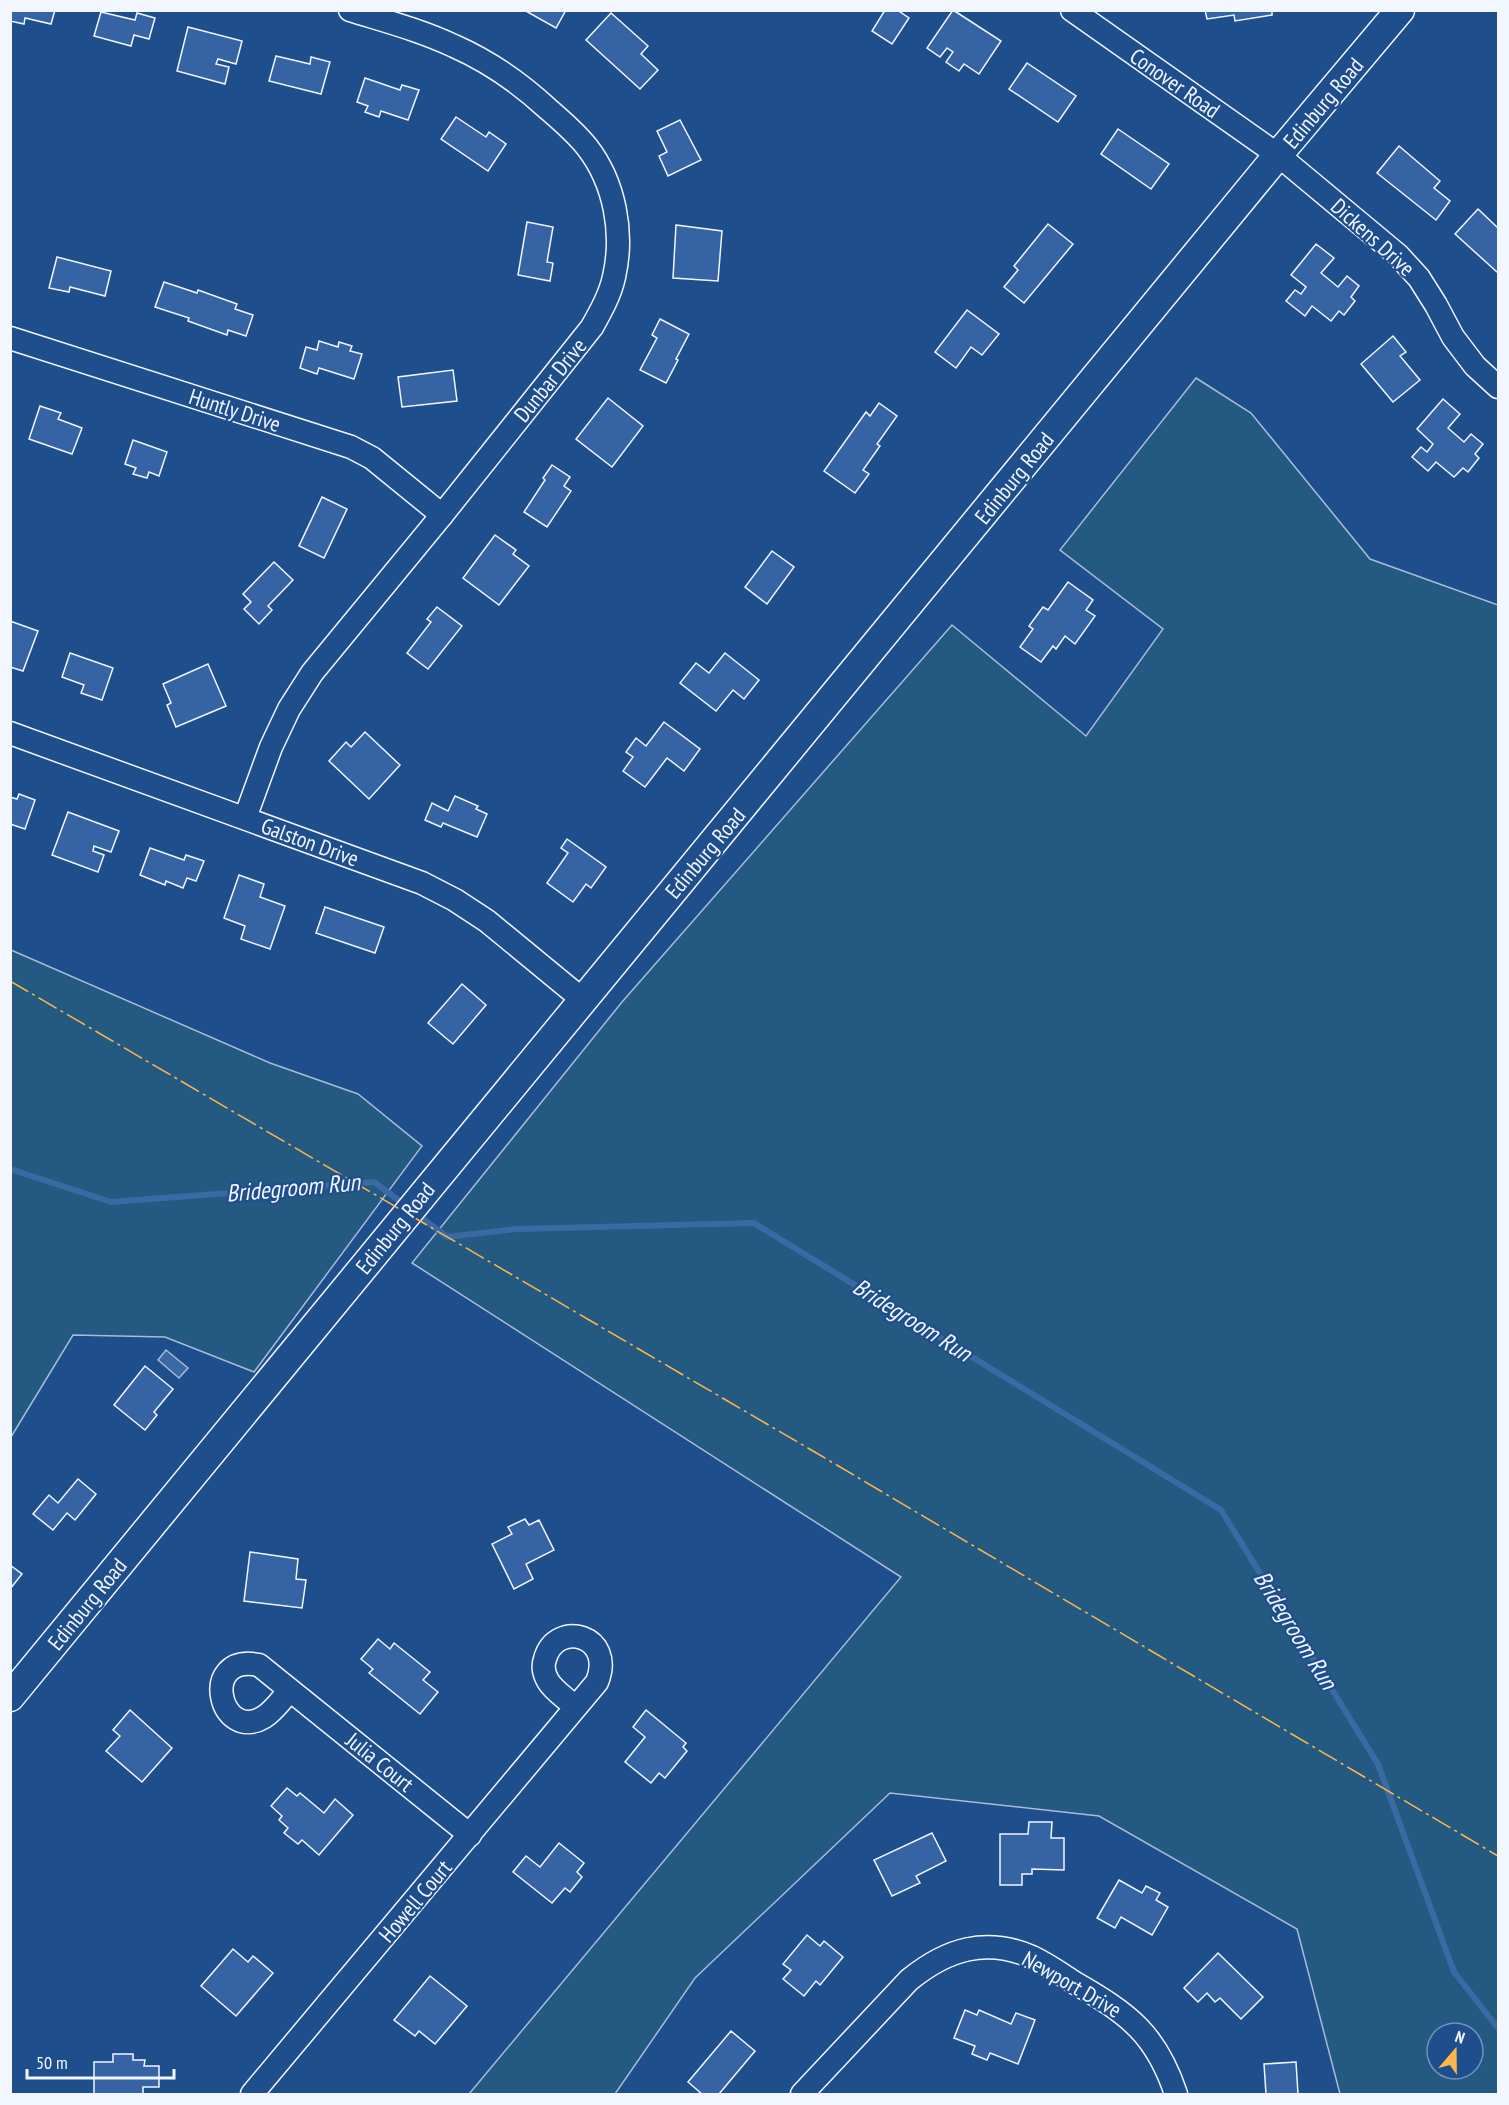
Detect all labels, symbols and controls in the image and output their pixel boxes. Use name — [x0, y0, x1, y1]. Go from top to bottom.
street label: Conover Road — [1124, 42, 1226, 124]
street label: Edinburg Road — [1277, 52, 1369, 154]
street label: Dickens Drive — [1325, 192, 1421, 282]
street label: Dunbar Drive — [508, 332, 592, 428]
street label: Huntly Drive — [186, 382, 284, 438]
street label: Edinburg Road — [968, 426, 1060, 530]
street label: Edinburg Road — [659, 802, 751, 904]
street label: Galston Drive — [257, 811, 363, 873]
water label: Bridegroom Run — [225, 1166, 363, 1209]
street label: Edinburg Road — [349, 1176, 441, 1280]
water label: Bridegroom Run — [847, 1271, 979, 1369]
street label: Edinburg Road — [41, 1552, 133, 1656]
water label: Bridegroom Run — [1247, 1565, 1345, 1696]
street label: Julia Court — [340, 1726, 420, 1798]
street label: Howell Court — [372, 1854, 458, 1948]
street label: Newport Drive — [1017, 1944, 1127, 2024]
north arrow — [1425, 2021, 1485, 2081]
text: N — [1453, 2026, 1468, 2048]
scale bar — [27, 2042, 174, 2080]
text: 50 m — [36, 2051, 68, 2074]

